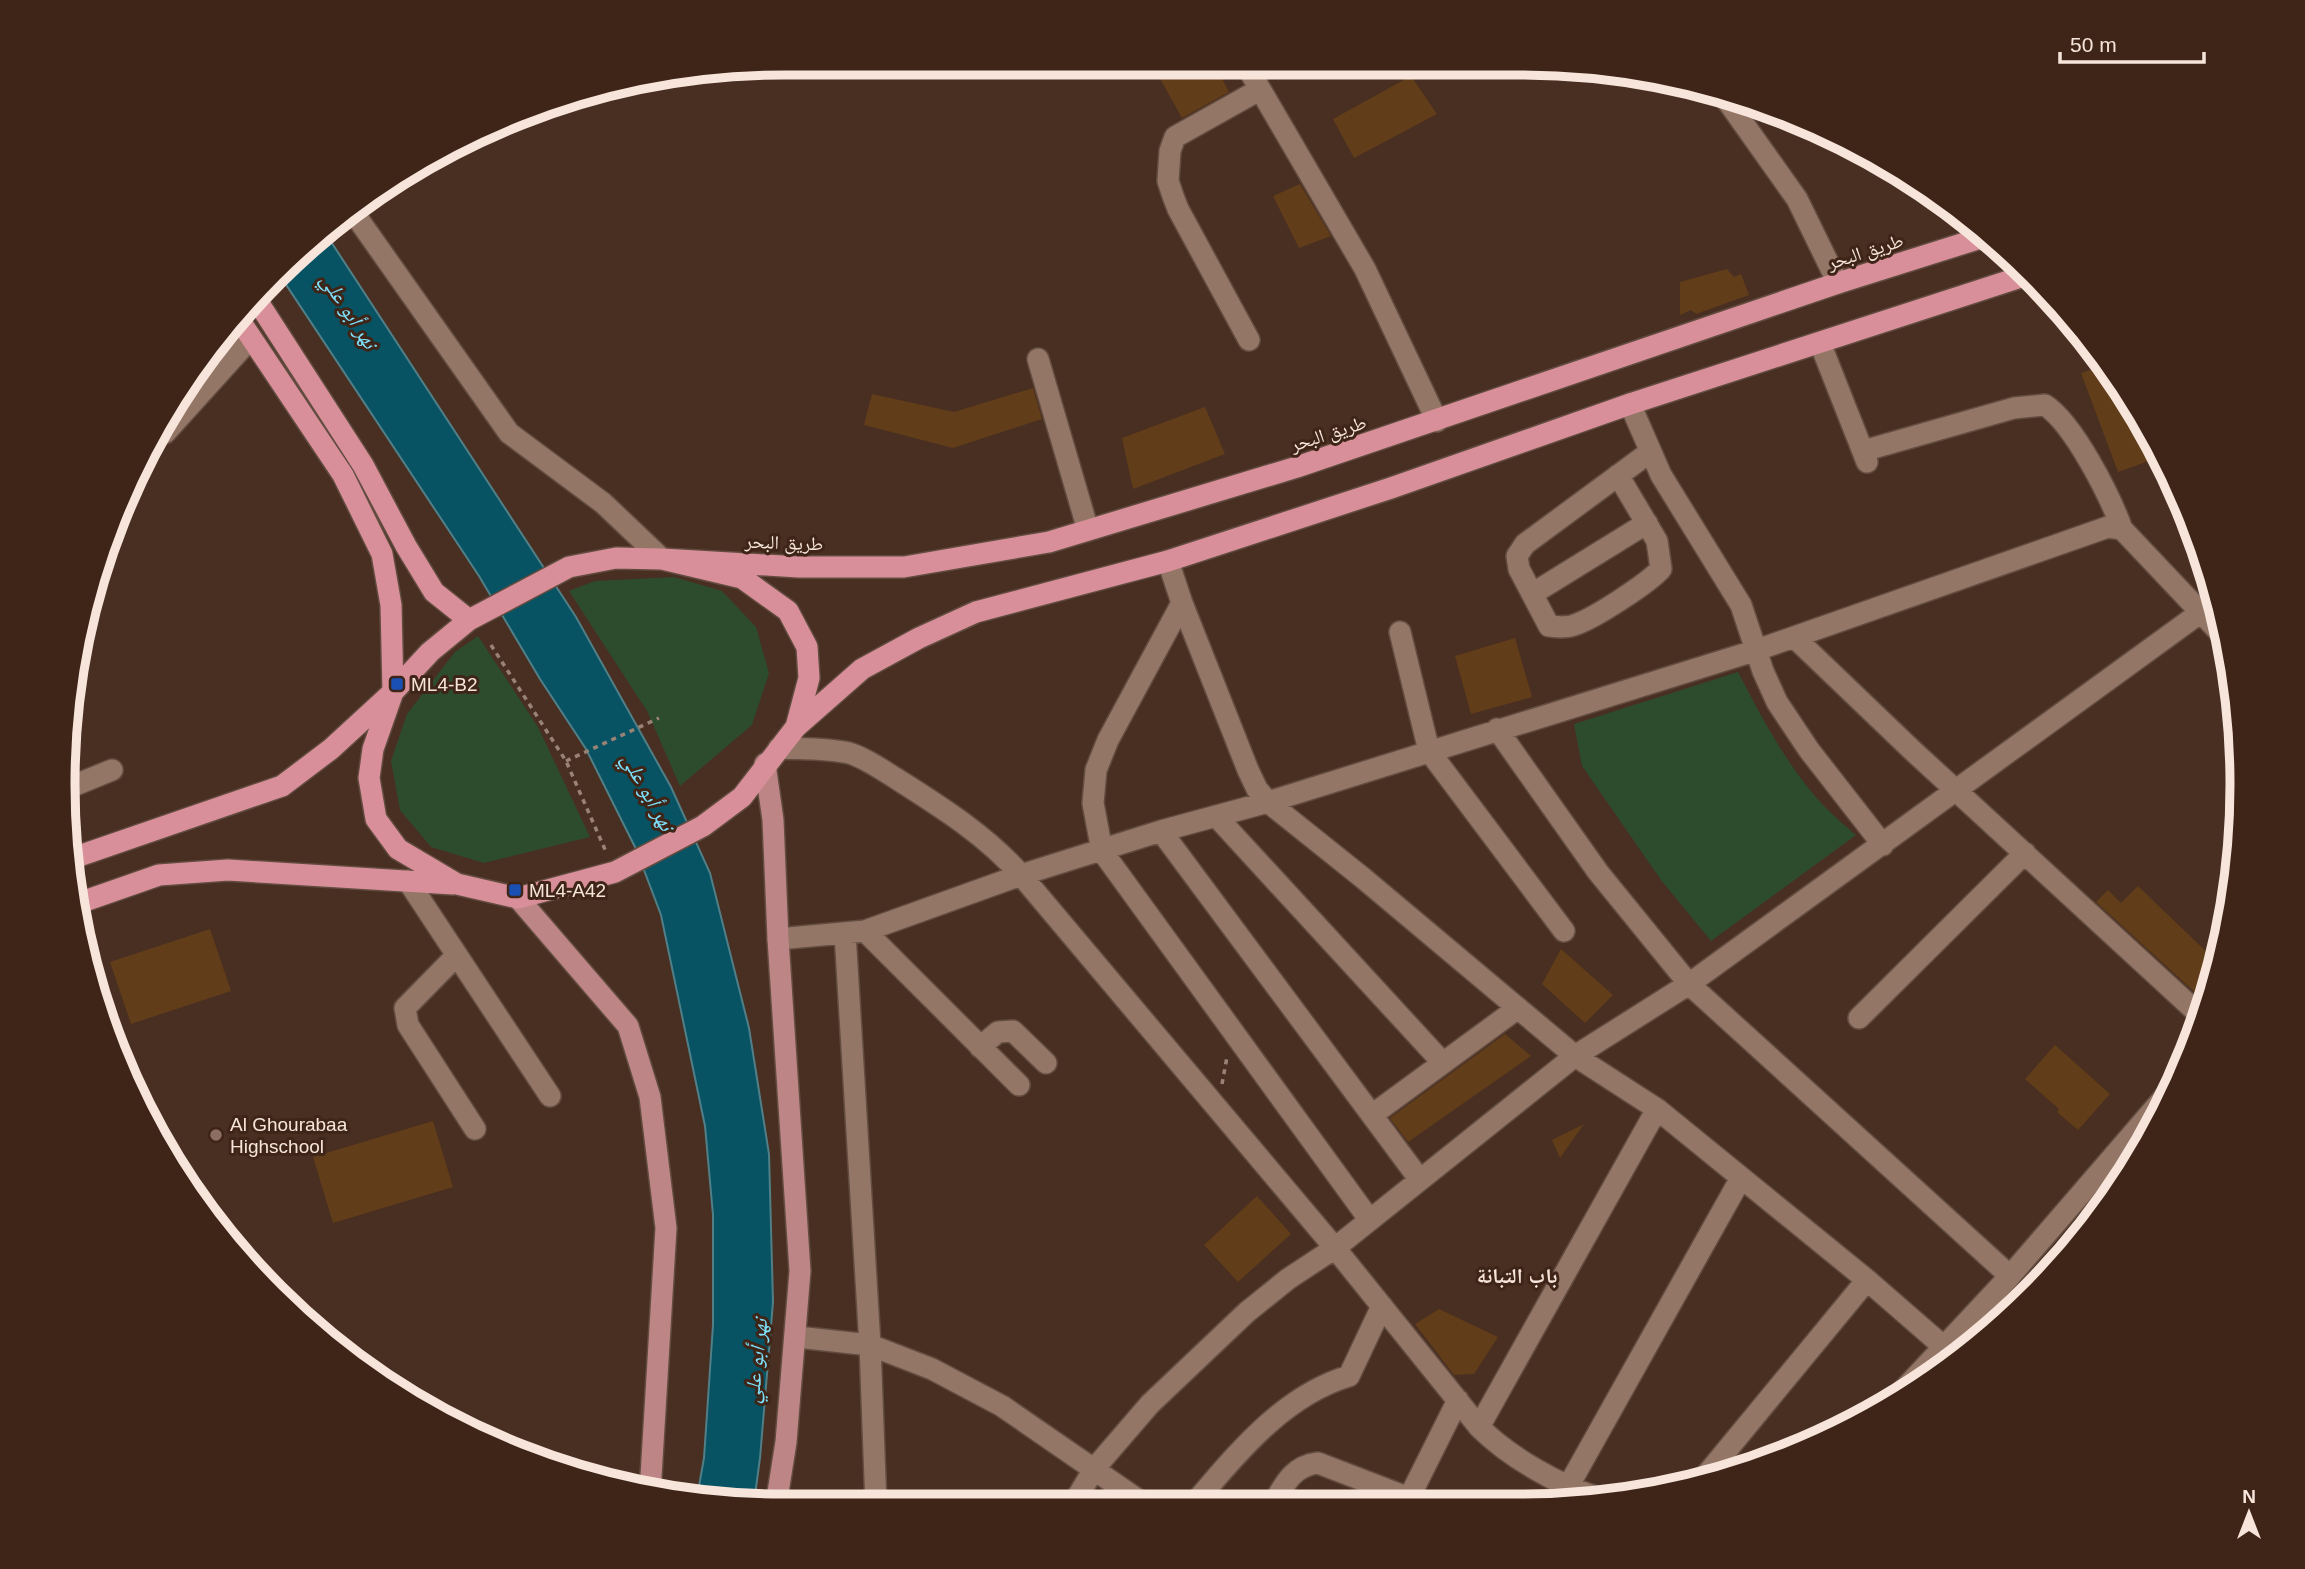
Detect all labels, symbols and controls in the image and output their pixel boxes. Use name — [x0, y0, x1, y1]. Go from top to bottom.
scale bar — [2060, 21, 2204, 65]
text: 50 m — [2070, 33, 2117, 56]
street label: طريق البحر — [1824, 229, 1906, 275]
water label: نهر أبو علي — [312, 269, 385, 358]
street label: طريق البحر — [1287, 411, 1369, 457]
street label: طريق البحر — [743, 531, 824, 555]
place label: ML4-B2 — [411, 674, 478, 695]
marker: ML4-B2 — [389, 676, 405, 692]
water label: نهر أبو علي — [613, 749, 681, 840]
place label: ML4-A42 — [529, 880, 606, 901]
marker: ML4-A42 — [507, 882, 523, 898]
place label: Al Ghourabaa Highschool — [230, 1114, 348, 1157]
marker: Al Ghourabaa Highschool — [208, 1127, 224, 1143]
district label: باب التبانة — [1477, 1264, 1557, 1288]
water label: نهر أبو علي — [739, 1314, 777, 1405]
north arrow — [2214, 1478, 2284, 1548]
text: N — [2242, 1486, 2256, 1507]

